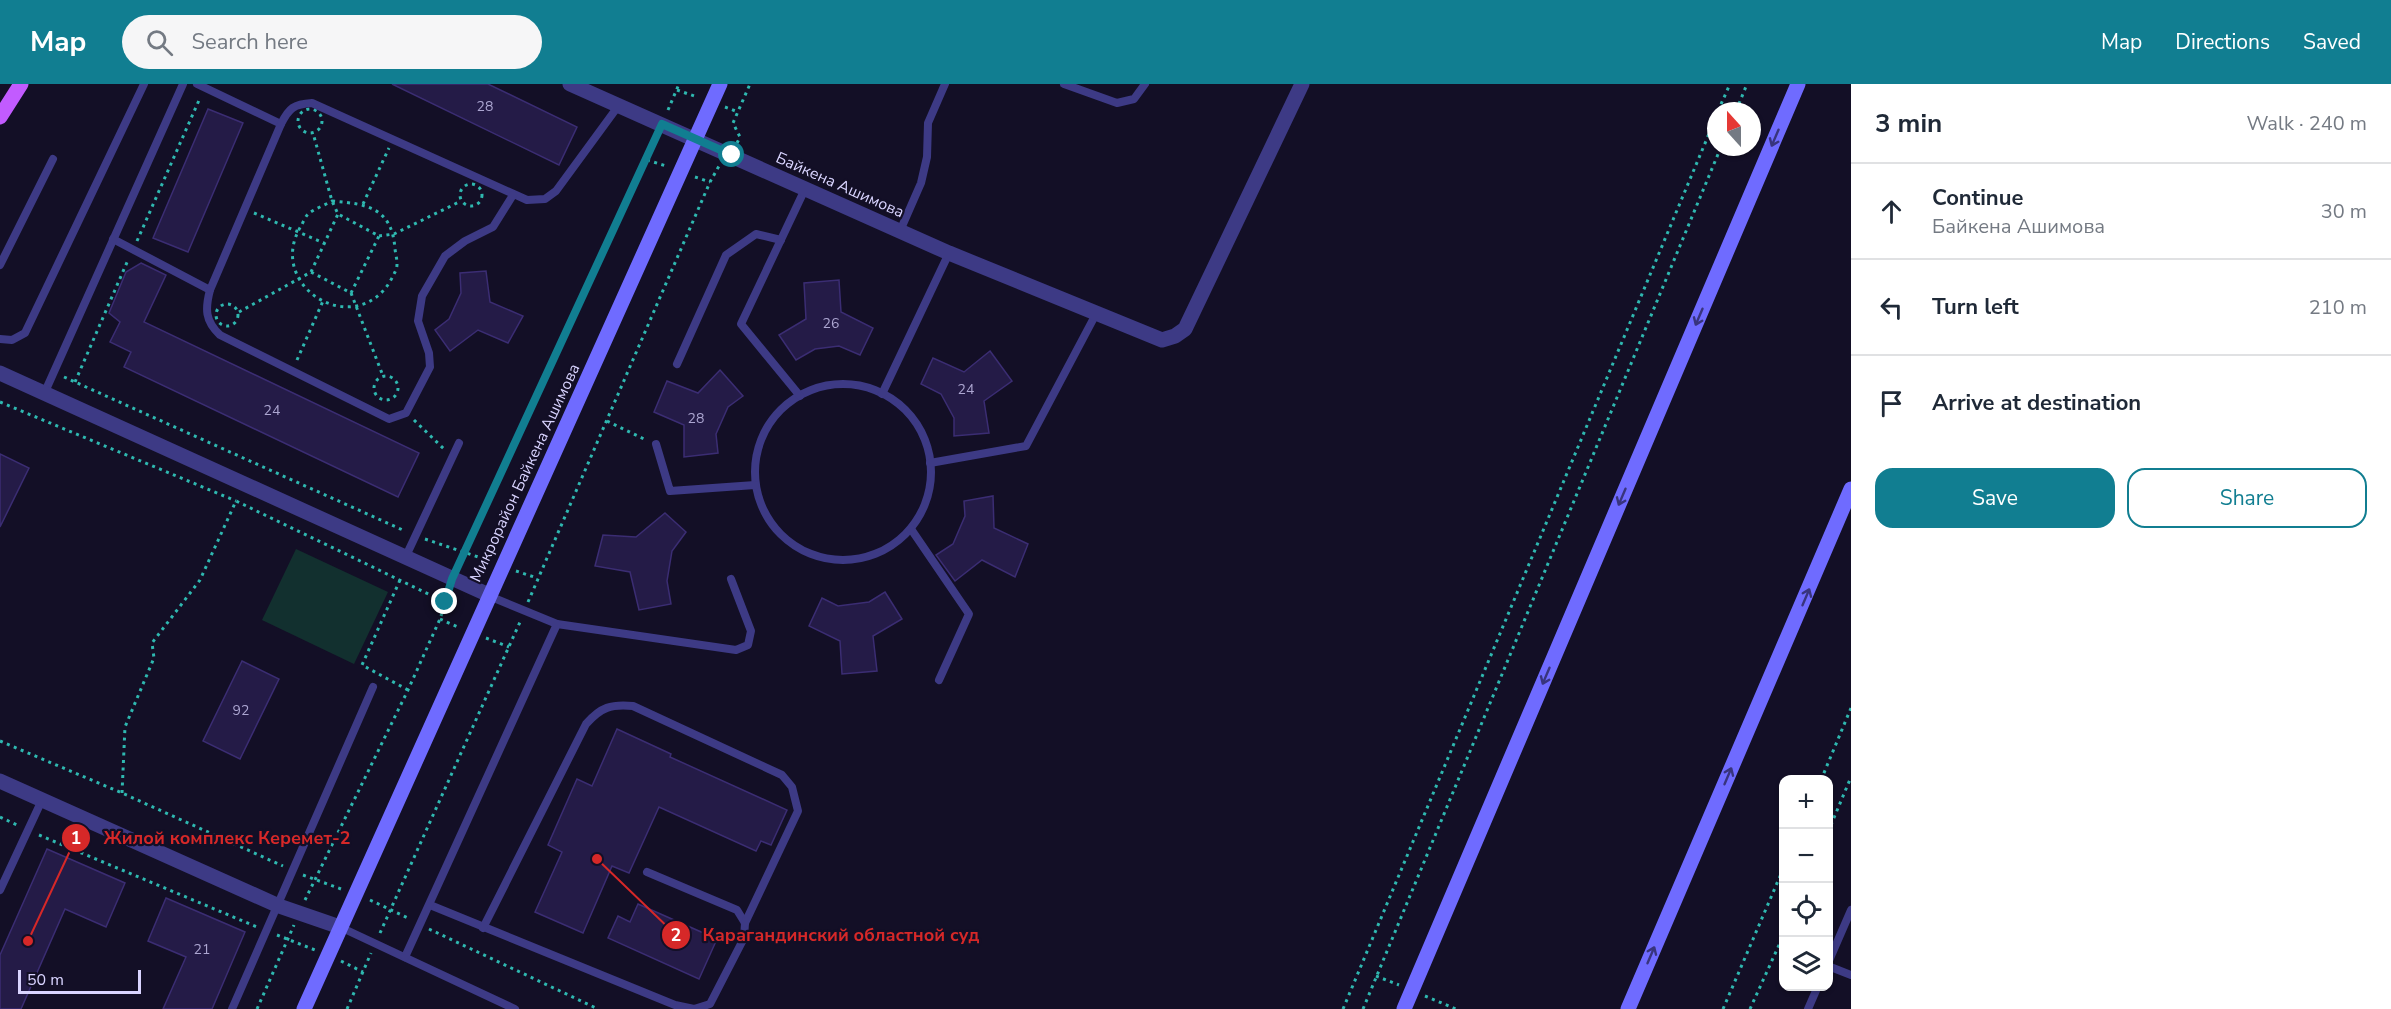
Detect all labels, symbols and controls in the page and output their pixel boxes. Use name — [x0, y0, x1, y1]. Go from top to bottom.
search box — [122, 15, 542, 69]
text: Map — [30, 23, 86, 61]
icon: search — [143, 26, 176, 59]
text: Search here — [191, 27, 308, 57]
text: Map — [2101, 28, 2142, 56]
text: Directions — [2175, 28, 2270, 56]
text: Saved — [2303, 28, 2361, 56]
house number: 28 — [477, 97, 493, 116]
north arrow — [1707, 102, 1761, 156]
text: 3 min — [1875, 106, 1942, 141]
text: Walk · 240 m — [2247, 110, 2367, 137]
one-way arrow — [1769, 128, 1780, 146]
route start — [718, 141, 744, 167]
street label: Байкена Ашимова — [772, 147, 908, 223]
text: Continue — [1932, 183, 2023, 213]
icon: ahead — [1875, 195, 1908, 228]
text: 30 m — [2321, 198, 2367, 225]
text: Байкена Ашимова — [1932, 213, 2105, 240]
icon: left — [1875, 291, 1908, 324]
text: Turn left — [1932, 292, 2019, 322]
text: 210 m — [2309, 294, 2367, 321]
one-way arrow — [1693, 307, 1704, 326]
house number: 26 — [823, 314, 839, 333]
street label: Микрорайон Байкена Ашимова — [465, 360, 585, 586]
house number: 24 — [958, 380, 974, 399]
icon: arrive — [1875, 387, 1908, 420]
text: Arrive at destination — [1932, 388, 2141, 418]
house number: 24 — [264, 401, 280, 420]
house number: 28 — [688, 409, 704, 428]
button: Save — [1875, 468, 2115, 528]
button: Share — [2127, 468, 2367, 528]
one-way arrow — [1616, 487, 1627, 505]
route end — [431, 588, 457, 614]
one-way arrow — [1801, 589, 1812, 607]
one-way arrow — [1539, 667, 1550, 685]
house number: 92 — [233, 701, 249, 720]
one-way arrow — [1723, 768, 1735, 786]
map controls — [1779, 775, 1833, 991]
button: + — [1779, 775, 1833, 829]
callout: Жилой комплекс Керемет-2 — [61, 820, 362, 856]
text: 1 — [71, 826, 81, 850]
text: Жилой комплекс Керемет-2 — [103, 826, 351, 850]
button: − — [1779, 829, 1833, 883]
button: locate — [1779, 883, 1833, 937]
callout: Карагандинский областной суд — [661, 917, 992, 953]
text: 2 — [671, 923, 681, 947]
text: Карагандинский областной суд — [703, 923, 979, 947]
button: layers — [1779, 937, 1833, 991]
house number: 21 — [194, 940, 210, 959]
one-way arrow — [1646, 947, 1657, 965]
scale bar — [18, 967, 141, 994]
text: 50 m — [27, 969, 64, 991]

